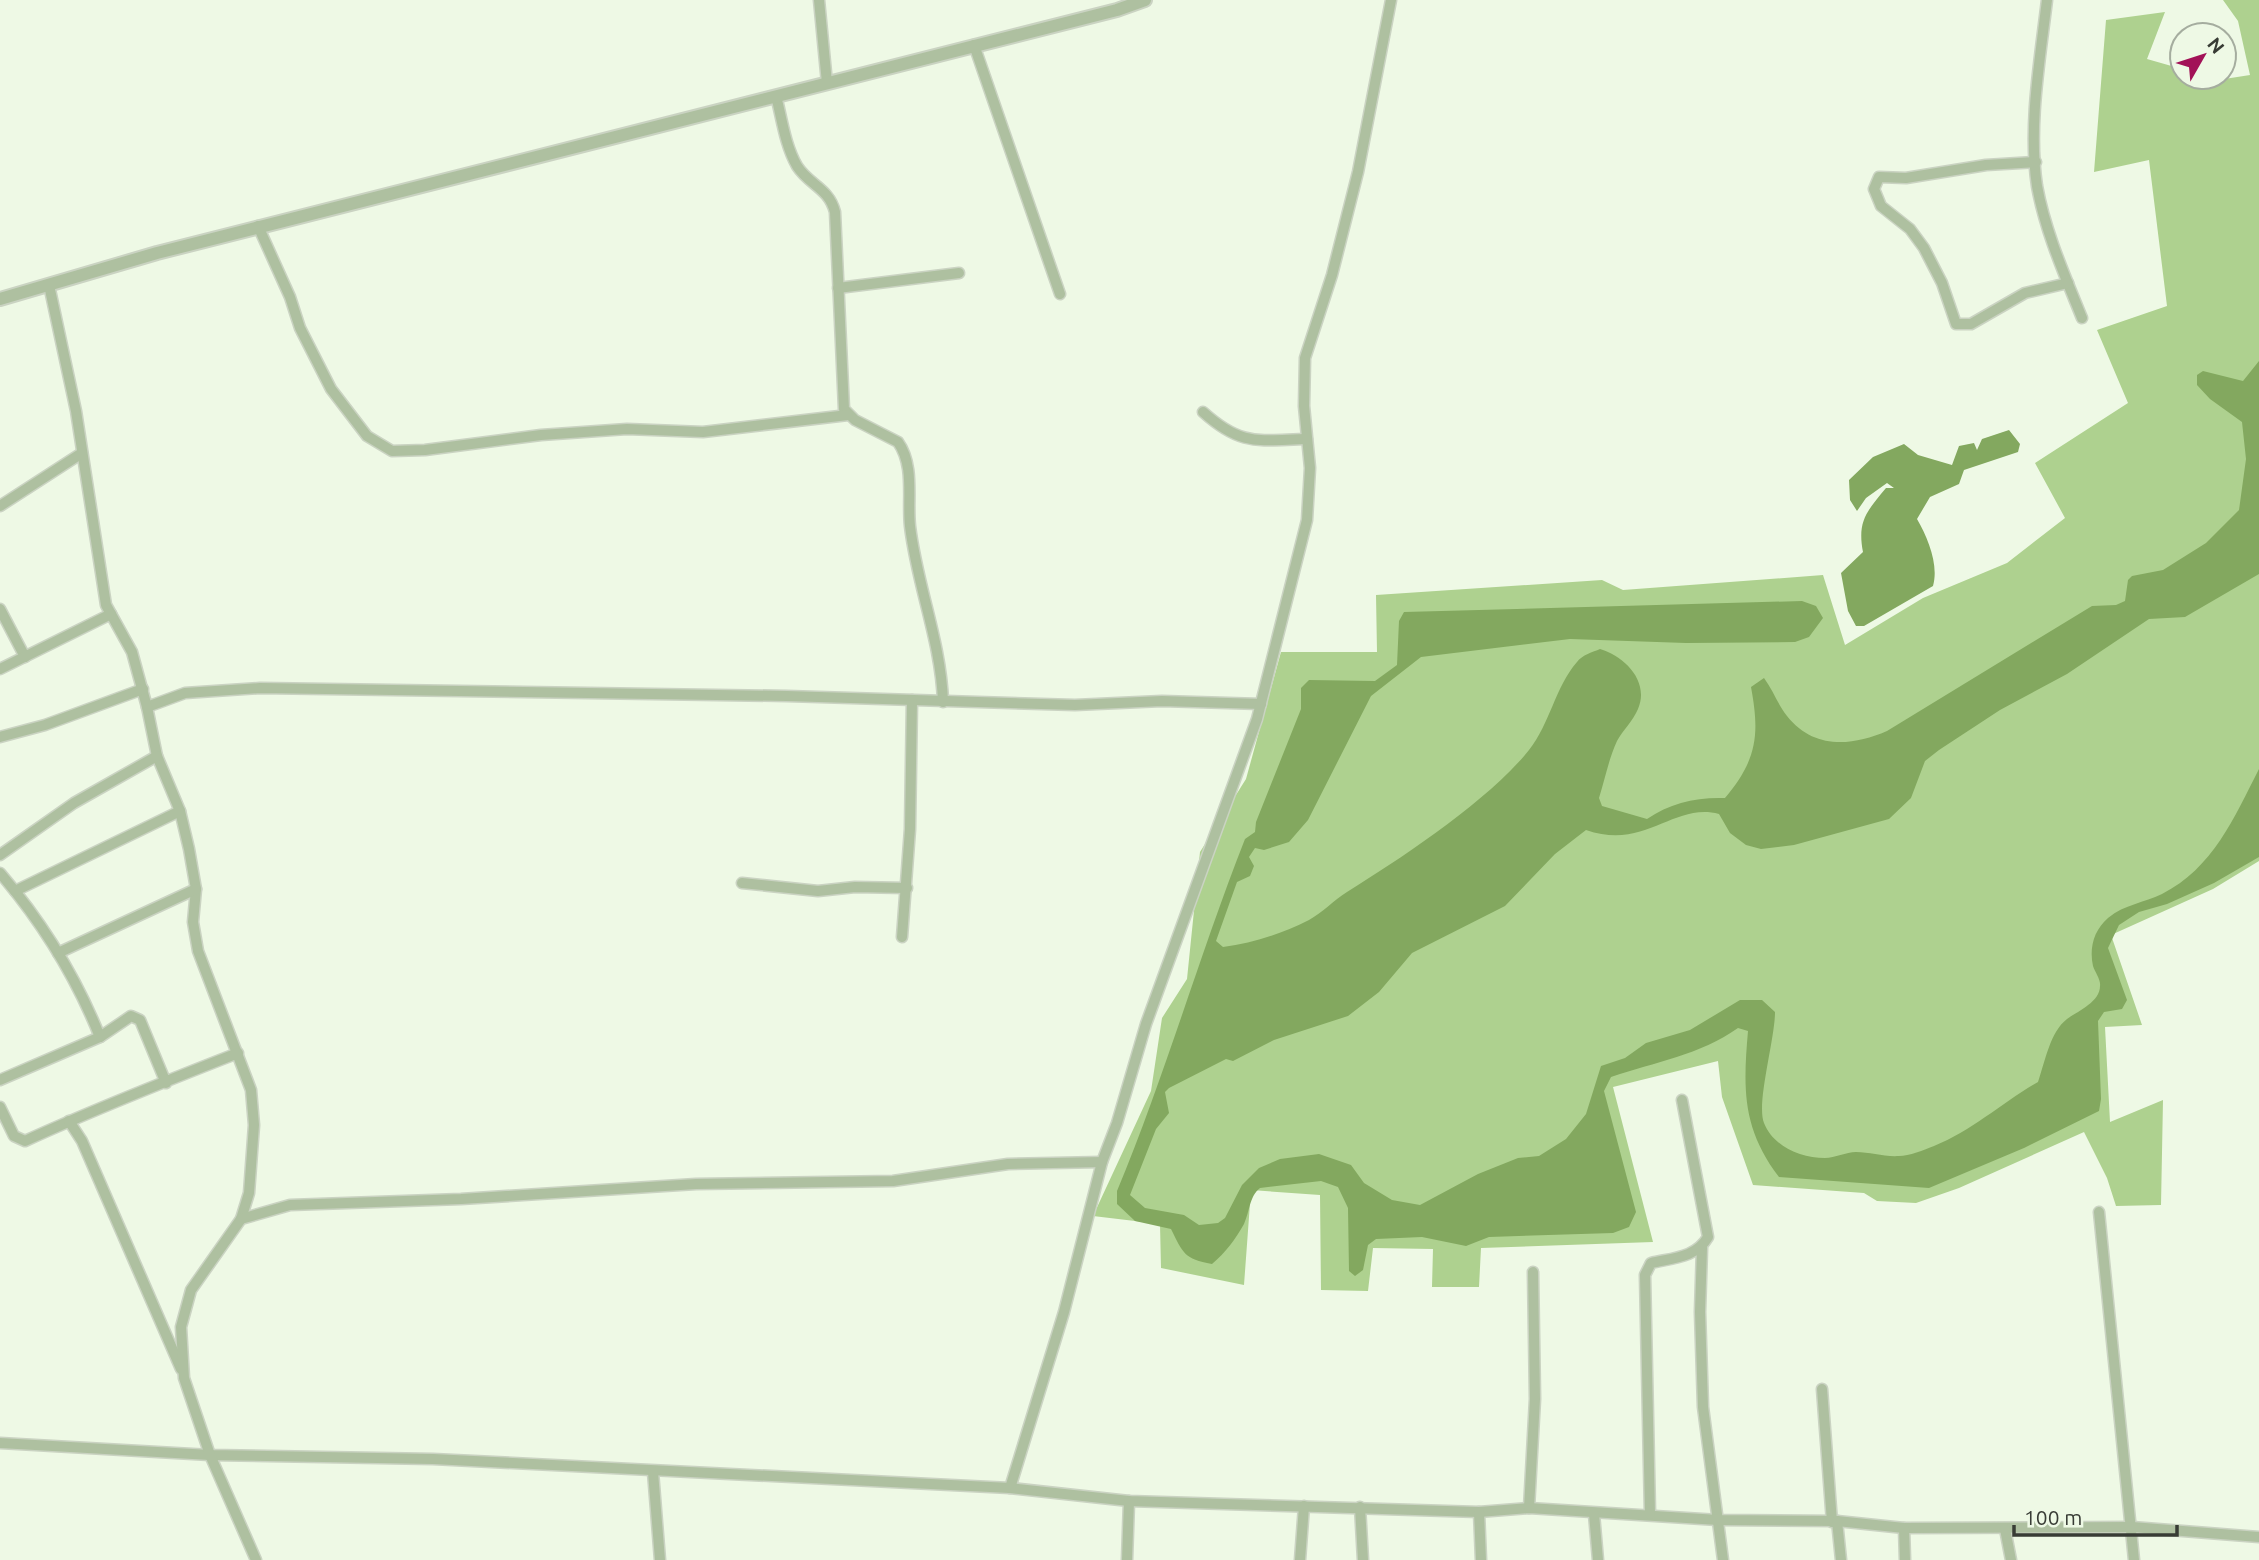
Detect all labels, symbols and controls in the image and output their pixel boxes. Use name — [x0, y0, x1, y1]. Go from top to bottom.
north arrow — [2168, 21, 2238, 91]
text: N — [2203, 33, 2229, 58]
scale bar — [2014, 1494, 2177, 1538]
text: 100 m — [2024, 1505, 2082, 1529]

